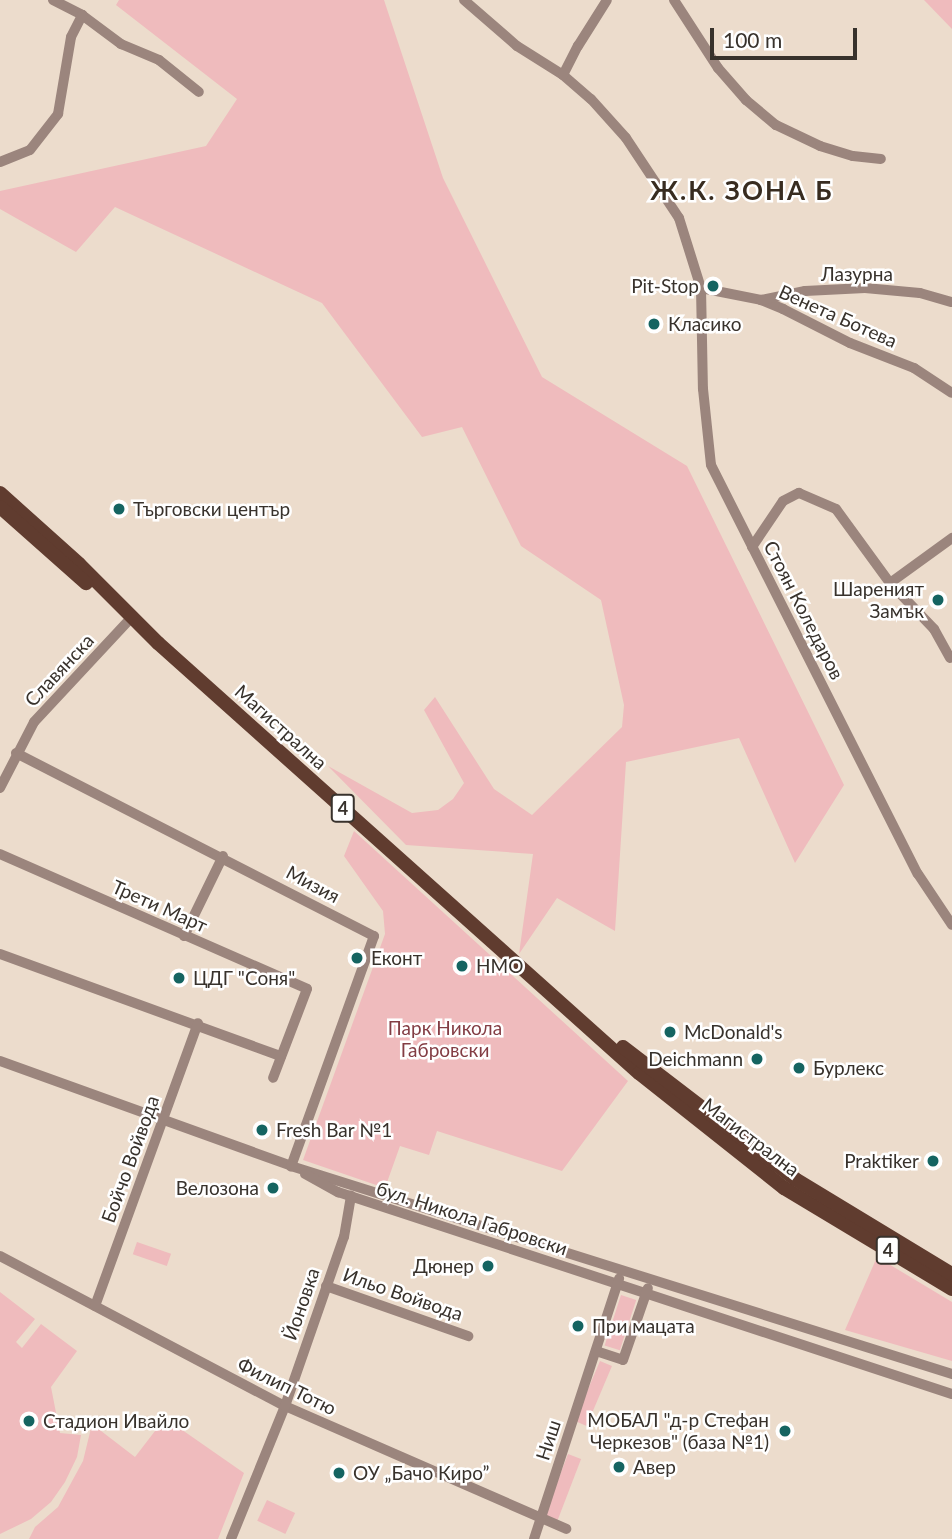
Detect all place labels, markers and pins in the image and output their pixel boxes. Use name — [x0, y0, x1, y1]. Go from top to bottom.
place label: Pit-Stop — [631, 275, 699, 297]
marker: Pit-Stop — [705, 278, 721, 294]
place label: Класико — [668, 313, 742, 335]
marker: Класико — [646, 316, 662, 332]
place label: Търговски център — [133, 498, 290, 520]
marker: Търговски център — [111, 501, 127, 517]
place label: Шареният Замък — [833, 578, 924, 622]
marker: Шареният Замък — [930, 592, 946, 608]
place label: Еконт — [371, 947, 422, 969]
marker: Еконт — [349, 950, 365, 966]
place label: HMO — [476, 955, 523, 977]
marker: HMO — [454, 958, 470, 974]
place label: ЦДГ "Соня" — [193, 967, 295, 989]
marker: ЦДГ "Соня" — [171, 970, 187, 986]
place label: McDonald's — [684, 1021, 783, 1043]
marker: McDonald's — [662, 1024, 678, 1040]
place label: Deichmann — [648, 1048, 743, 1070]
marker: Deichmann — [749, 1051, 765, 1067]
place label: Бурлекс — [813, 1057, 884, 1079]
marker: Бурлекс — [791, 1060, 807, 1076]
place label: Fresh Bar №1 — [276, 1119, 393, 1141]
marker: Fresh Bar №1 — [254, 1122, 270, 1138]
place label: Praktiker — [844, 1150, 919, 1172]
marker: Praktiker — [925, 1153, 941, 1169]
place label: Велозона — [176, 1177, 259, 1199]
marker: Велозона — [265, 1180, 281, 1196]
place label: Дюнер — [413, 1255, 474, 1277]
marker: Дюнер — [480, 1258, 496, 1274]
place label: При мацата — [592, 1315, 695, 1337]
marker: При мацата — [570, 1318, 586, 1334]
place label: МОБАЛ "д-р Стефан Черкезов" (база №1) — [587, 1409, 769, 1453]
place label: Стадион Ивайло — [43, 1410, 189, 1432]
marker: Стадион Ивайло — [21, 1413, 37, 1429]
marker: МОБАЛ "д-р Стефан Черкезов" (база №1) — [775, 1421, 795, 1441]
place label: Авер — [633, 1456, 676, 1478]
marker: Авер — [611, 1459, 627, 1475]
place label: ОУ „Бачо Киро” — [353, 1462, 490, 1484]
marker: ОУ „Бачо Киро” — [331, 1465, 347, 1481]

